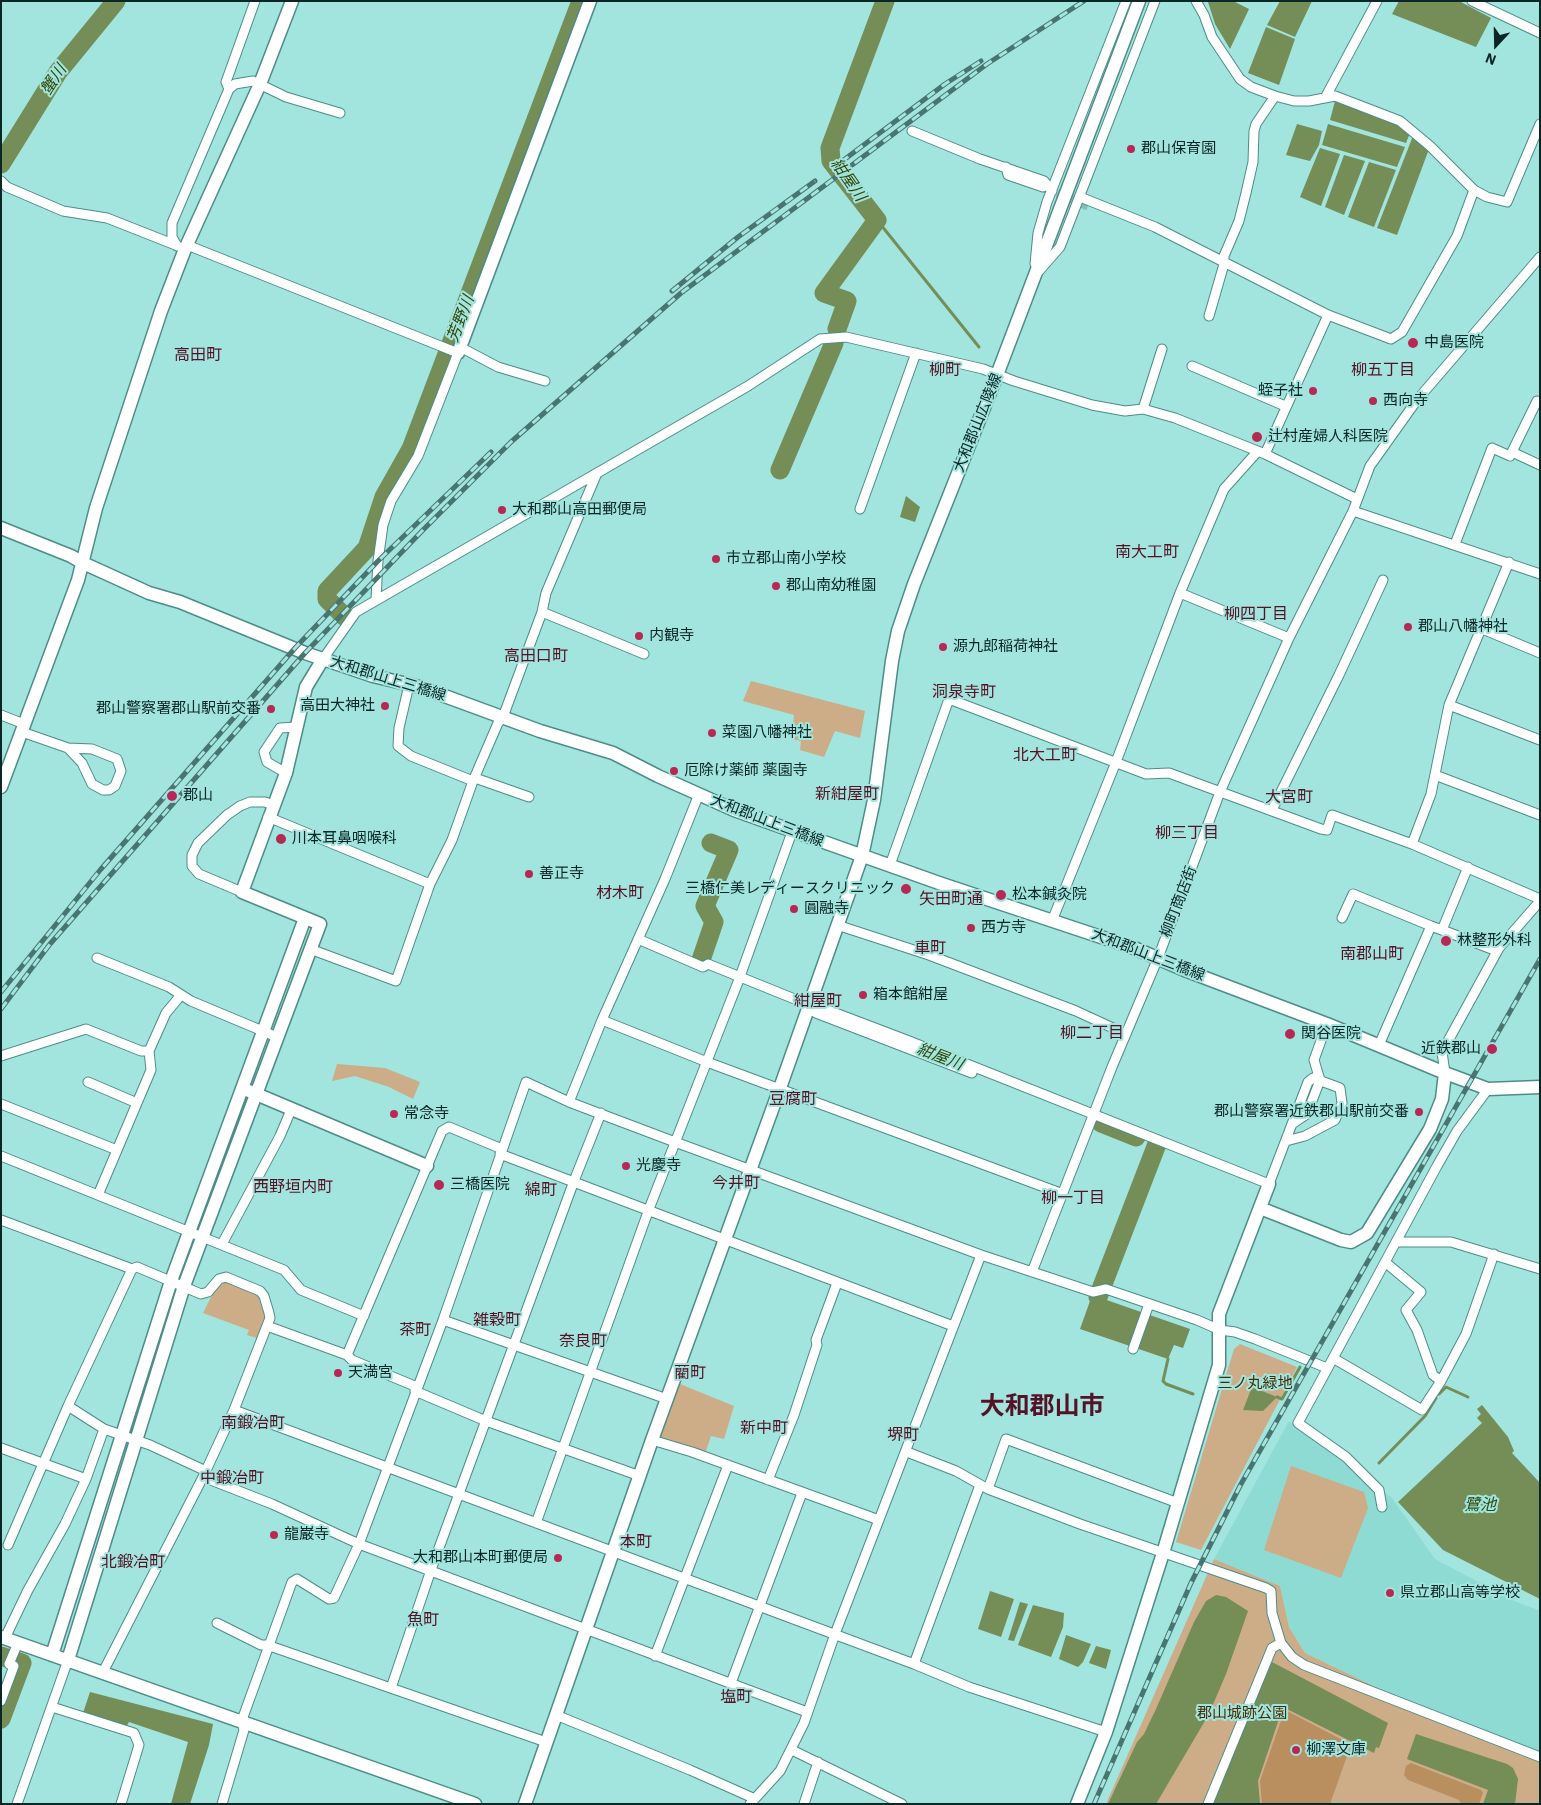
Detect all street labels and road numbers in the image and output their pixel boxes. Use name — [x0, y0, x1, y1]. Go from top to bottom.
street label: 大和郡山広陵線 — [950, 371, 1006, 475]
street label: 大和郡山上三橋線 — [328, 653, 448, 705]
street label: 大和郡山上三橋線 — [708, 791, 826, 851]
street label: 柳町商店街 — [1157, 864, 1201, 940]
street label: 大和郡山上三橋線 — [1089, 925, 1207, 985]

